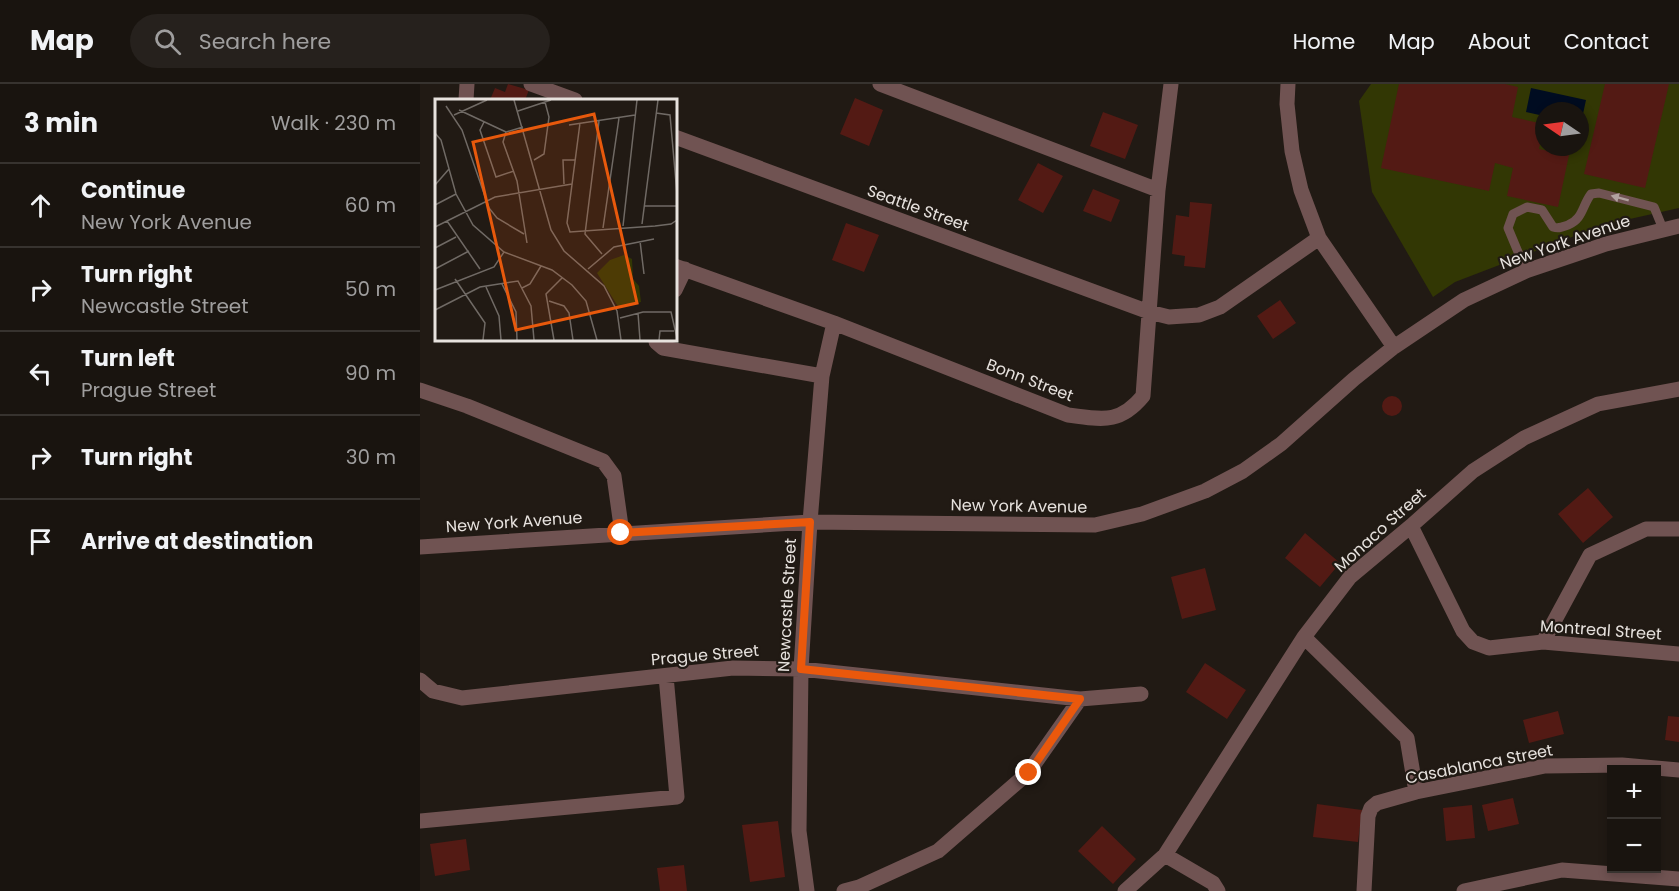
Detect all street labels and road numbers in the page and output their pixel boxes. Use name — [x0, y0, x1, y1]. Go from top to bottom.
street label: Seattle Street — [864, 179, 972, 237]
street label: New York Avenue — [1497, 209, 1633, 275]
street label: Bonn Street — [983, 353, 1077, 407]
street label: Monaco Street — [1329, 482, 1431, 577]
street label: New York Avenue — [950, 493, 1088, 519]
street label: New York Avenue — [445, 506, 583, 538]
street label: Newcastle Street — [772, 537, 802, 672]
street label: Montreal Street — [1539, 614, 1663, 646]
street label: Prague Street — [650, 639, 760, 671]
street label: Casablanca Street — [1403, 738, 1555, 790]

